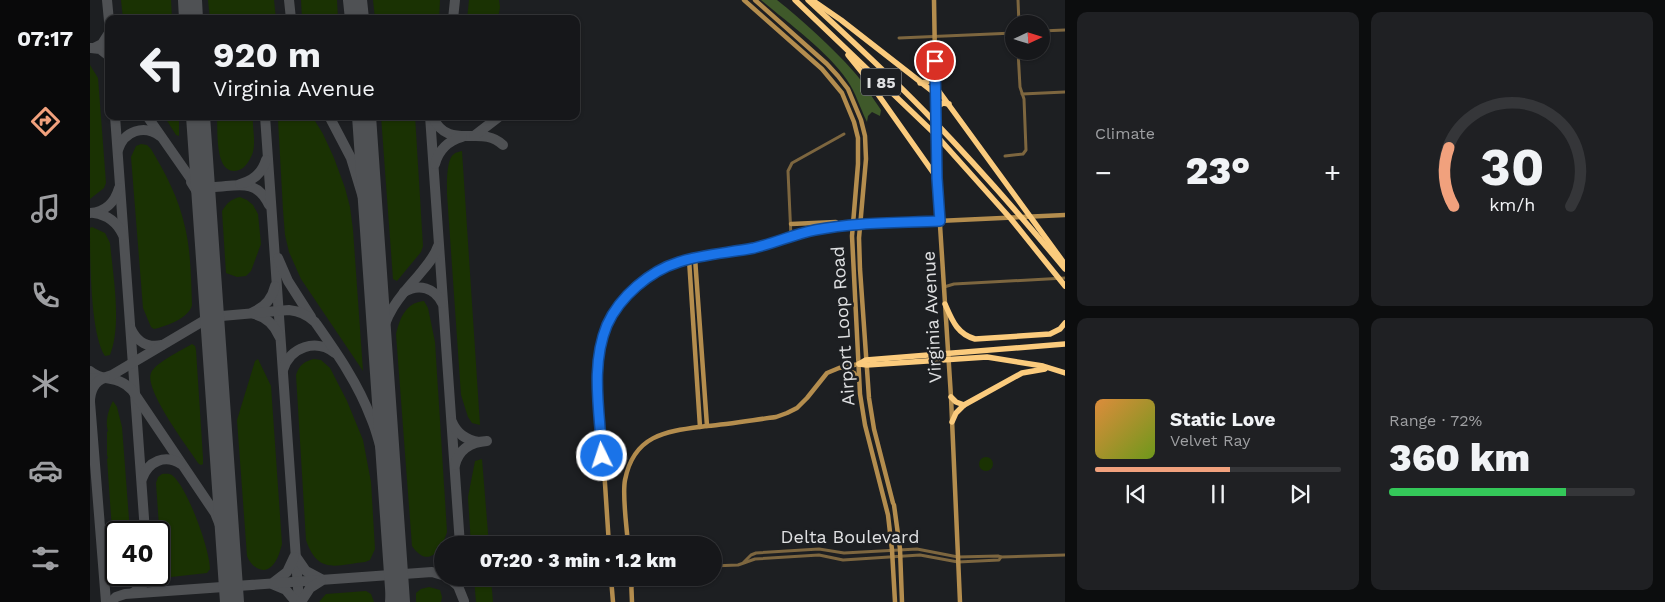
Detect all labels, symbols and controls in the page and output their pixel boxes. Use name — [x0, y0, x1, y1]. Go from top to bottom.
north arrow — [1005, 15, 1050, 60]
map controls — [1005, 15, 1050, 60]
text: 07:17 — [17, 26, 73, 51]
text: 920 m — [213, 34, 321, 76]
icon: left — [130, 35, 195, 100]
pin — [914, 40, 956, 82]
icon: arrive — [921, 47, 949, 75]
road number: I 85 — [861, 68, 901, 95]
text: Virginia Avenue — [213, 76, 375, 101]
icon: directions — [28, 104, 63, 139]
text: Climate — [1095, 124, 1155, 143]
text: 30 — [1480, 137, 1544, 198]
text: 23° — [1186, 149, 1250, 193]
text: − — [1095, 156, 1112, 189]
text: + — [1324, 156, 1341, 189]
icon: music — [28, 191, 63, 226]
text: km/h — [1489, 194, 1535, 215]
street label: Airport Loop Road — [826, 245, 859, 407]
street label: Virginia Avenue — [918, 250, 945, 384]
icon: phone — [28, 278, 63, 313]
icon: climate — [28, 366, 63, 401]
text: Static Love — [1170, 408, 1275, 431]
text: Range · 72% — [1389, 411, 1482, 430]
position arrow — [575, 429, 627, 481]
text: Velvet Ray — [1170, 431, 1250, 450]
text: 360 km — [1389, 436, 1530, 480]
icon: car — [28, 453, 63, 488]
icon: previous — [1122, 480, 1150, 508]
icon: pause — [1204, 480, 1232, 508]
icon: next — [1286, 480, 1314, 508]
speed limit sign: 40 — [105, 521, 170, 586]
street label: Delta Boulevard — [781, 526, 919, 547]
icon: filters — [28, 541, 63, 576]
text: 07:20 · 3 min · 1.2 km — [480, 549, 676, 572]

